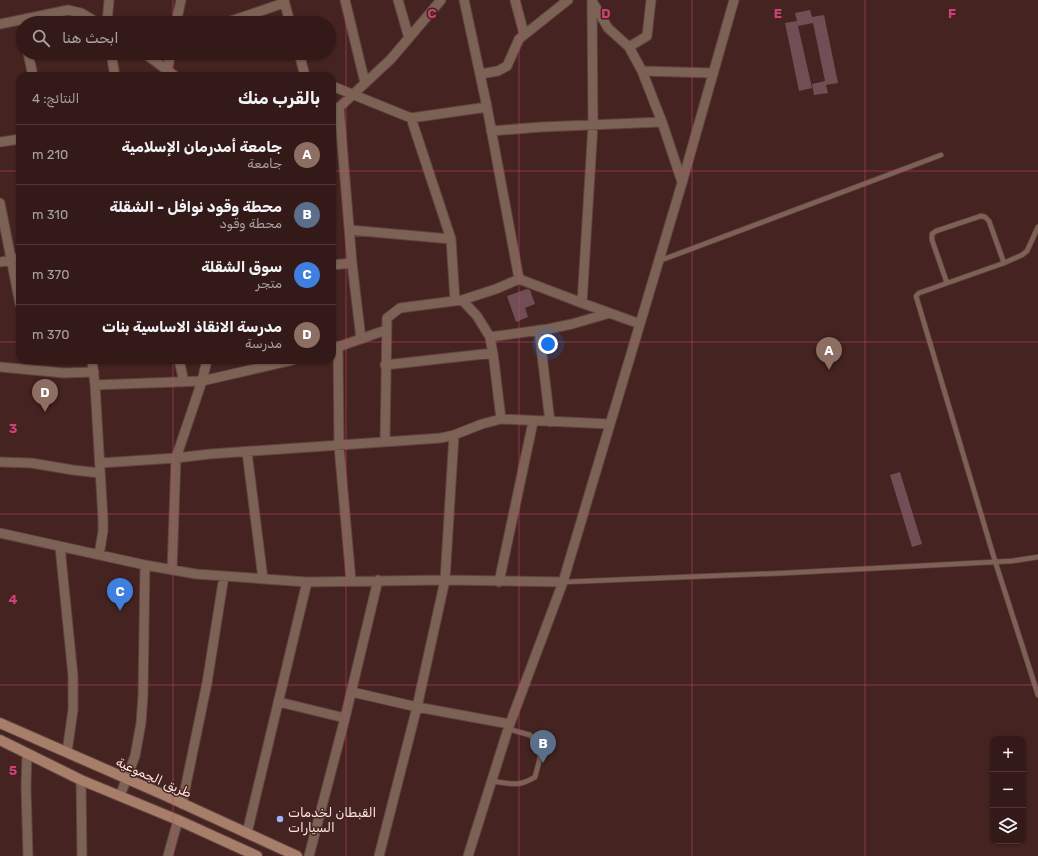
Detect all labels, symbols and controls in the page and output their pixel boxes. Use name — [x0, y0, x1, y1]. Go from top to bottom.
text: C — [427, 6, 437, 21]
text: D — [601, 6, 611, 21]
text: E — [774, 6, 782, 21]
text: F — [948, 6, 956, 21]
search box — [16, 16, 336, 60]
icon: search — [30, 27, 52, 49]
text: ابحث هنا — [62, 29, 119, 47]
text: بالقرب منك — [238, 88, 320, 108]
text: النتائج: 4 — [32, 91, 79, 106]
text: جامعة أمدرمان الإسلامية — [121, 138, 282, 156]
text: 210 m — [32, 147, 68, 162]
text: A — [302, 147, 312, 162]
text: جامعة — [247, 156, 282, 171]
text: محطة وقود نوافل - الشقلة — [109, 198, 282, 216]
text: 310 m — [32, 207, 68, 222]
text: B — [302, 207, 312, 222]
text: محطة وقود — [219, 216, 282, 231]
text: سوق الشقلة — [201, 258, 282, 276]
text: 370 m — [32, 267, 70, 282]
text: C — [302, 267, 312, 282]
text: متجر — [256, 276, 282, 291]
text: مدرسة الانقاذ الاساسية بنات — [102, 318, 282, 336]
text: 370 m — [32, 327, 70, 342]
text: D — [302, 327, 312, 342]
your location — [538, 334, 558, 354]
text: مدرسة — [245, 336, 282, 351]
pin: A — [816, 337, 842, 370]
pin: D — [32, 379, 58, 412]
text: 3 — [9, 421, 18, 436]
pin: C — [107, 578, 133, 611]
text: 4 — [9, 592, 18, 607]
pin: B — [530, 730, 556, 763]
map controls — [990, 736, 1026, 844]
button: + — [990, 736, 1026, 772]
street label: طريق الجموعية — [113, 754, 194, 802]
text: 5 — [9, 763, 17, 778]
button: − — [990, 772, 1026, 808]
place label: القبطان لخدمات السيارات — [288, 805, 376, 836]
button: layers — [990, 808, 1026, 844]
marker: القبطان لخدمات السيارات — [275, 814, 285, 824]

